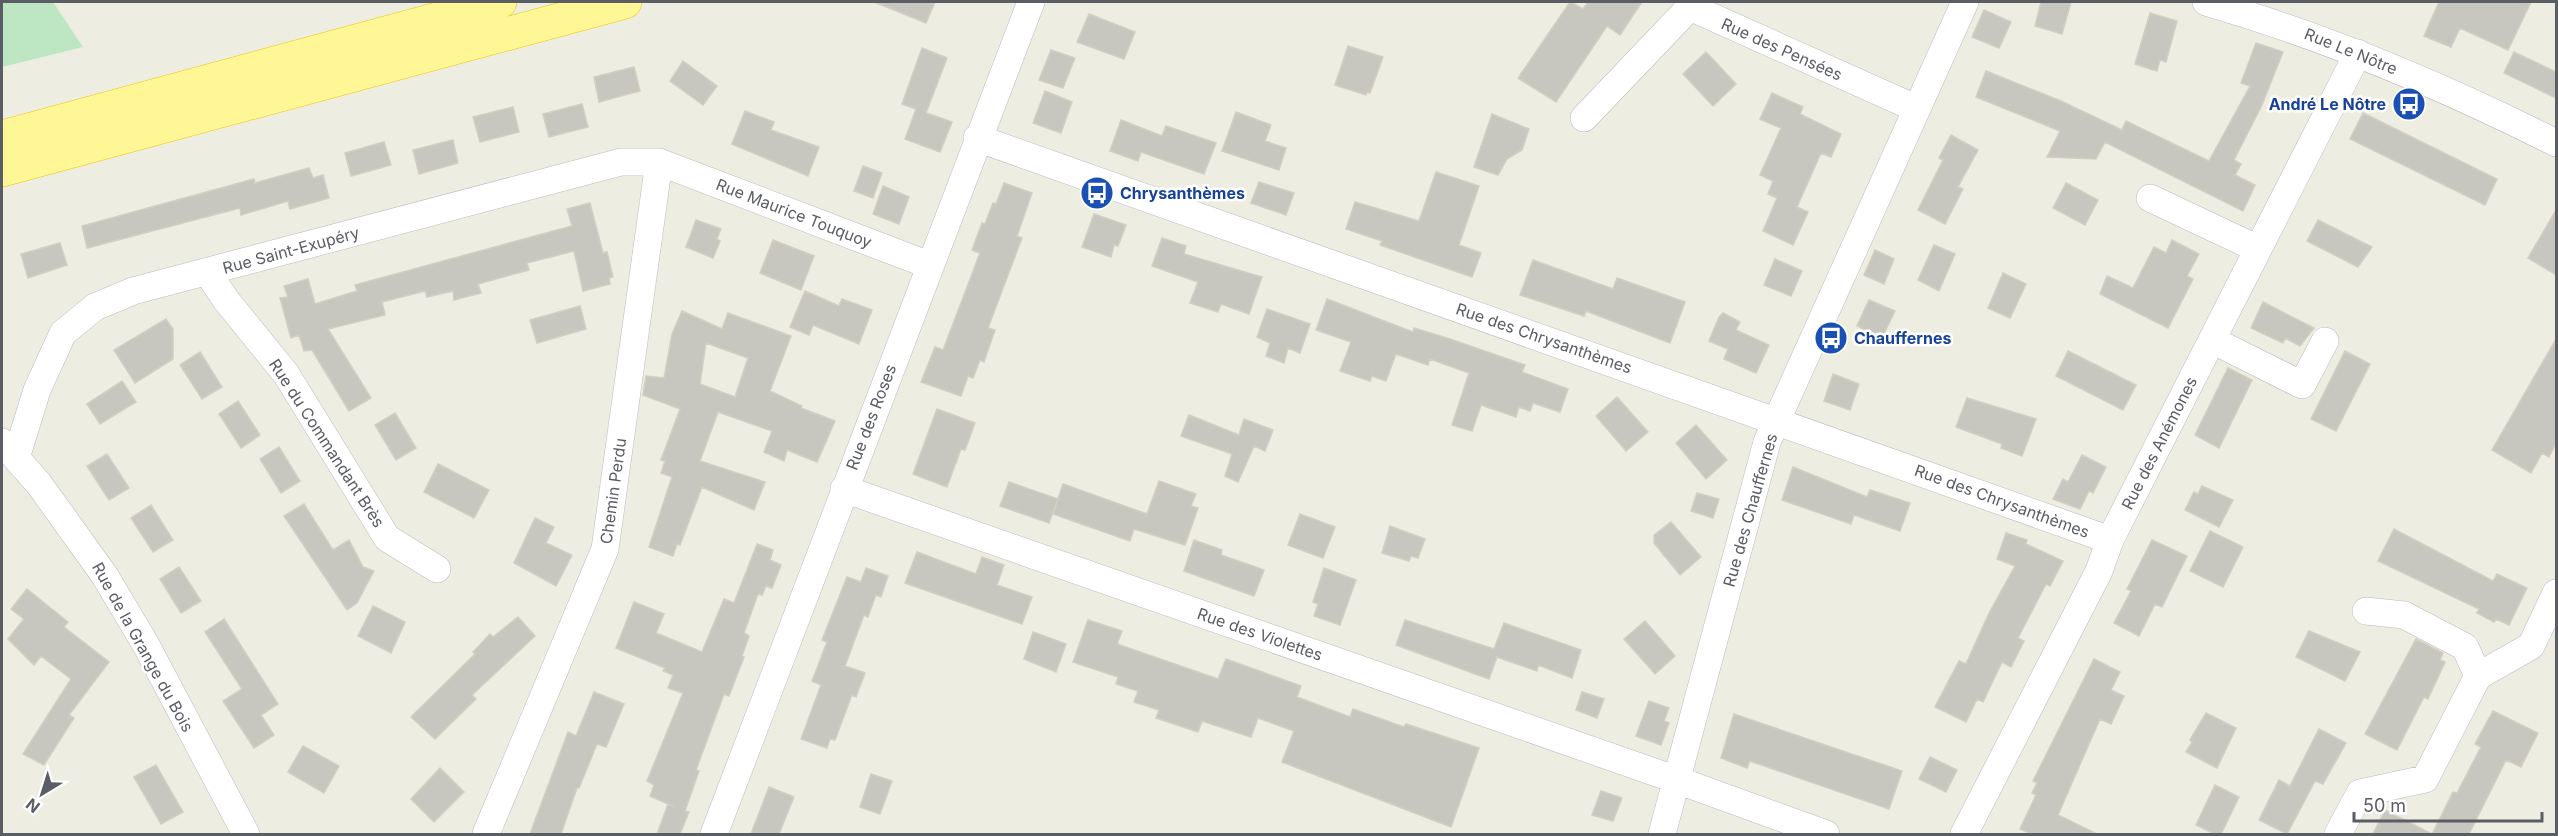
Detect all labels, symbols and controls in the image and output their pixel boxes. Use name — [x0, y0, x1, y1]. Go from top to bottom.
street label: Rue des Pensées — [1718, 13, 1846, 85]
street label: Rue Le Nôtre — [2302, 23, 2400, 79]
bus stop icon: André Le Nôtre — [2391, 86, 2427, 122]
place label: André Le Nôtre — [2269, 94, 2386, 114]
street label: Rue Maurice Touquoy — [713, 174, 875, 252]
bus stop icon: Chrysanthèmes — [1079, 175, 1115, 211]
place label: Chrysanthèmes — [1120, 183, 1245, 203]
street label: Rue Saint-Exupéry — [220, 222, 362, 278]
street label: Rue des Chrysanthèmes — [1453, 298, 1635, 378]
bus stop icon: Chauffernes — [1813, 320, 1849, 356]
place label: Chauffernes — [1854, 328, 1951, 348]
street label: Rue du Commandant Brès — [265, 355, 389, 531]
street label: Rue des Roses — [842, 361, 900, 473]
street label: Rue des Anémones — [2117, 373, 2201, 513]
street label: Rue des Chauffernes — [1718, 431, 1782, 589]
street label: Chemin Perdu — [596, 437, 630, 545]
street label: Rue des Chrysanthèmes — [1912, 460, 2092, 542]
street label: Rue de la Grange du Bois — [88, 559, 198, 735]
street label: Rue des Violettes — [1195, 603, 1325, 665]
north arrow — [12, 764, 72, 824]
scale bar — [2354, 785, 2542, 823]
text: N — [22, 794, 44, 817]
text: 50 m — [2363, 795, 2406, 816]

